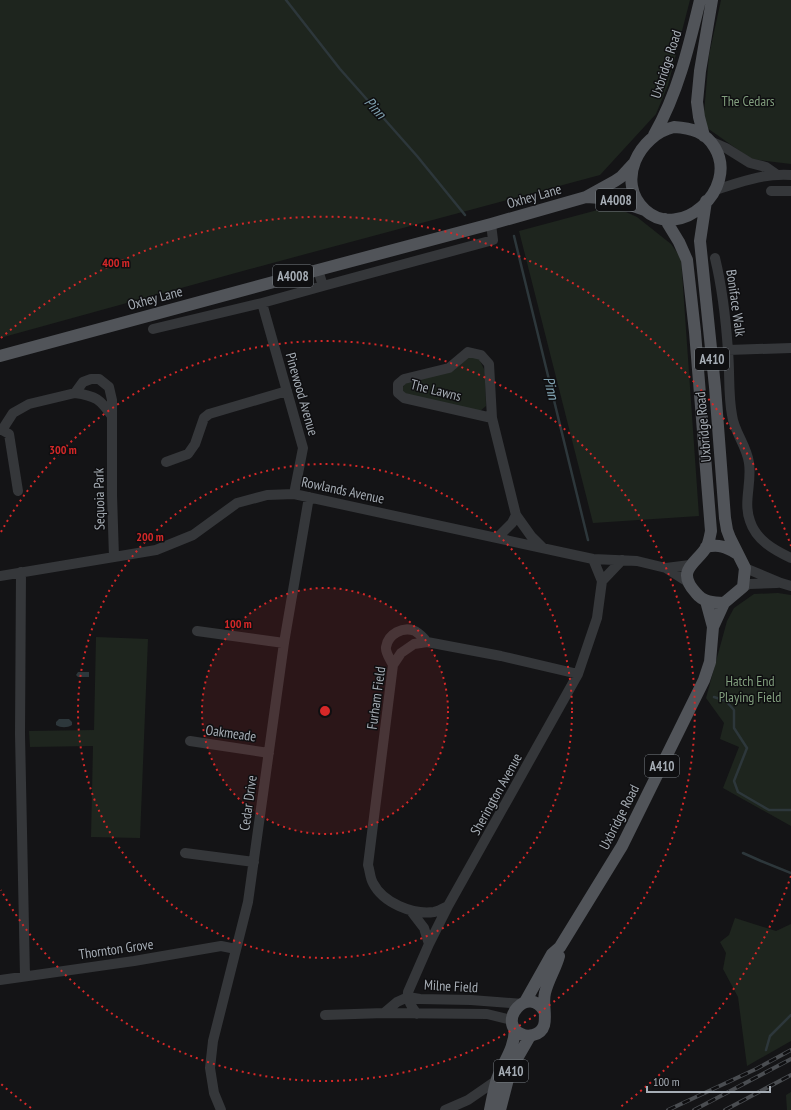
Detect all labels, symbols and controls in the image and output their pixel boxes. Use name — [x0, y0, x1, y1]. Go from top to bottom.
street label: Uxbridge Road — [647, 28, 685, 100]
park label: The Cedars — [721, 92, 775, 110]
water label: Pinn — [361, 93, 391, 124]
street label: Oxhey Lane — [505, 180, 564, 212]
road number: A4008 — [596, 189, 636, 211]
text: 400 m — [102, 255, 130, 270]
road number: A4008 — [273, 265, 313, 287]
street label: Boniface Walk — [722, 268, 750, 338]
street label: Oxhey Lane — [126, 282, 184, 314]
road number: A410 — [695, 348, 729, 370]
street label: Pinewood Avenue — [282, 350, 322, 438]
water label: Pinn — [539, 374, 564, 403]
street label: The Lawns — [409, 375, 463, 405]
street label: Uxbridge Road — [691, 391, 715, 463]
text: 300 m — [49, 442, 77, 457]
street label: Sequoia Park — [89, 467, 109, 530]
street label: Rowlands Avenue — [300, 472, 386, 508]
text: 200 m — [136, 529, 164, 544]
text: 100 m — [224, 616, 252, 631]
street label: Furham Field — [363, 665, 389, 731]
park label: Hatch End Playing Field — [719, 672, 781, 706]
centre of rings — [318, 704, 332, 718]
street label: Oakmeade — [204, 721, 258, 745]
street label: Sherington Avenue — [466, 750, 526, 838]
road number: A410 — [645, 755, 679, 777]
street label: Cedar Drive — [235, 774, 261, 832]
street label: Uxbridge Road — [595, 781, 643, 853]
street label: Thornton Grove — [78, 935, 155, 963]
street label: Milne Field — [424, 976, 478, 996]
road number: A410 — [494, 1060, 528, 1082]
scale bar — [647, 1068, 770, 1094]
text: 100 m — [653, 1074, 680, 1089]

